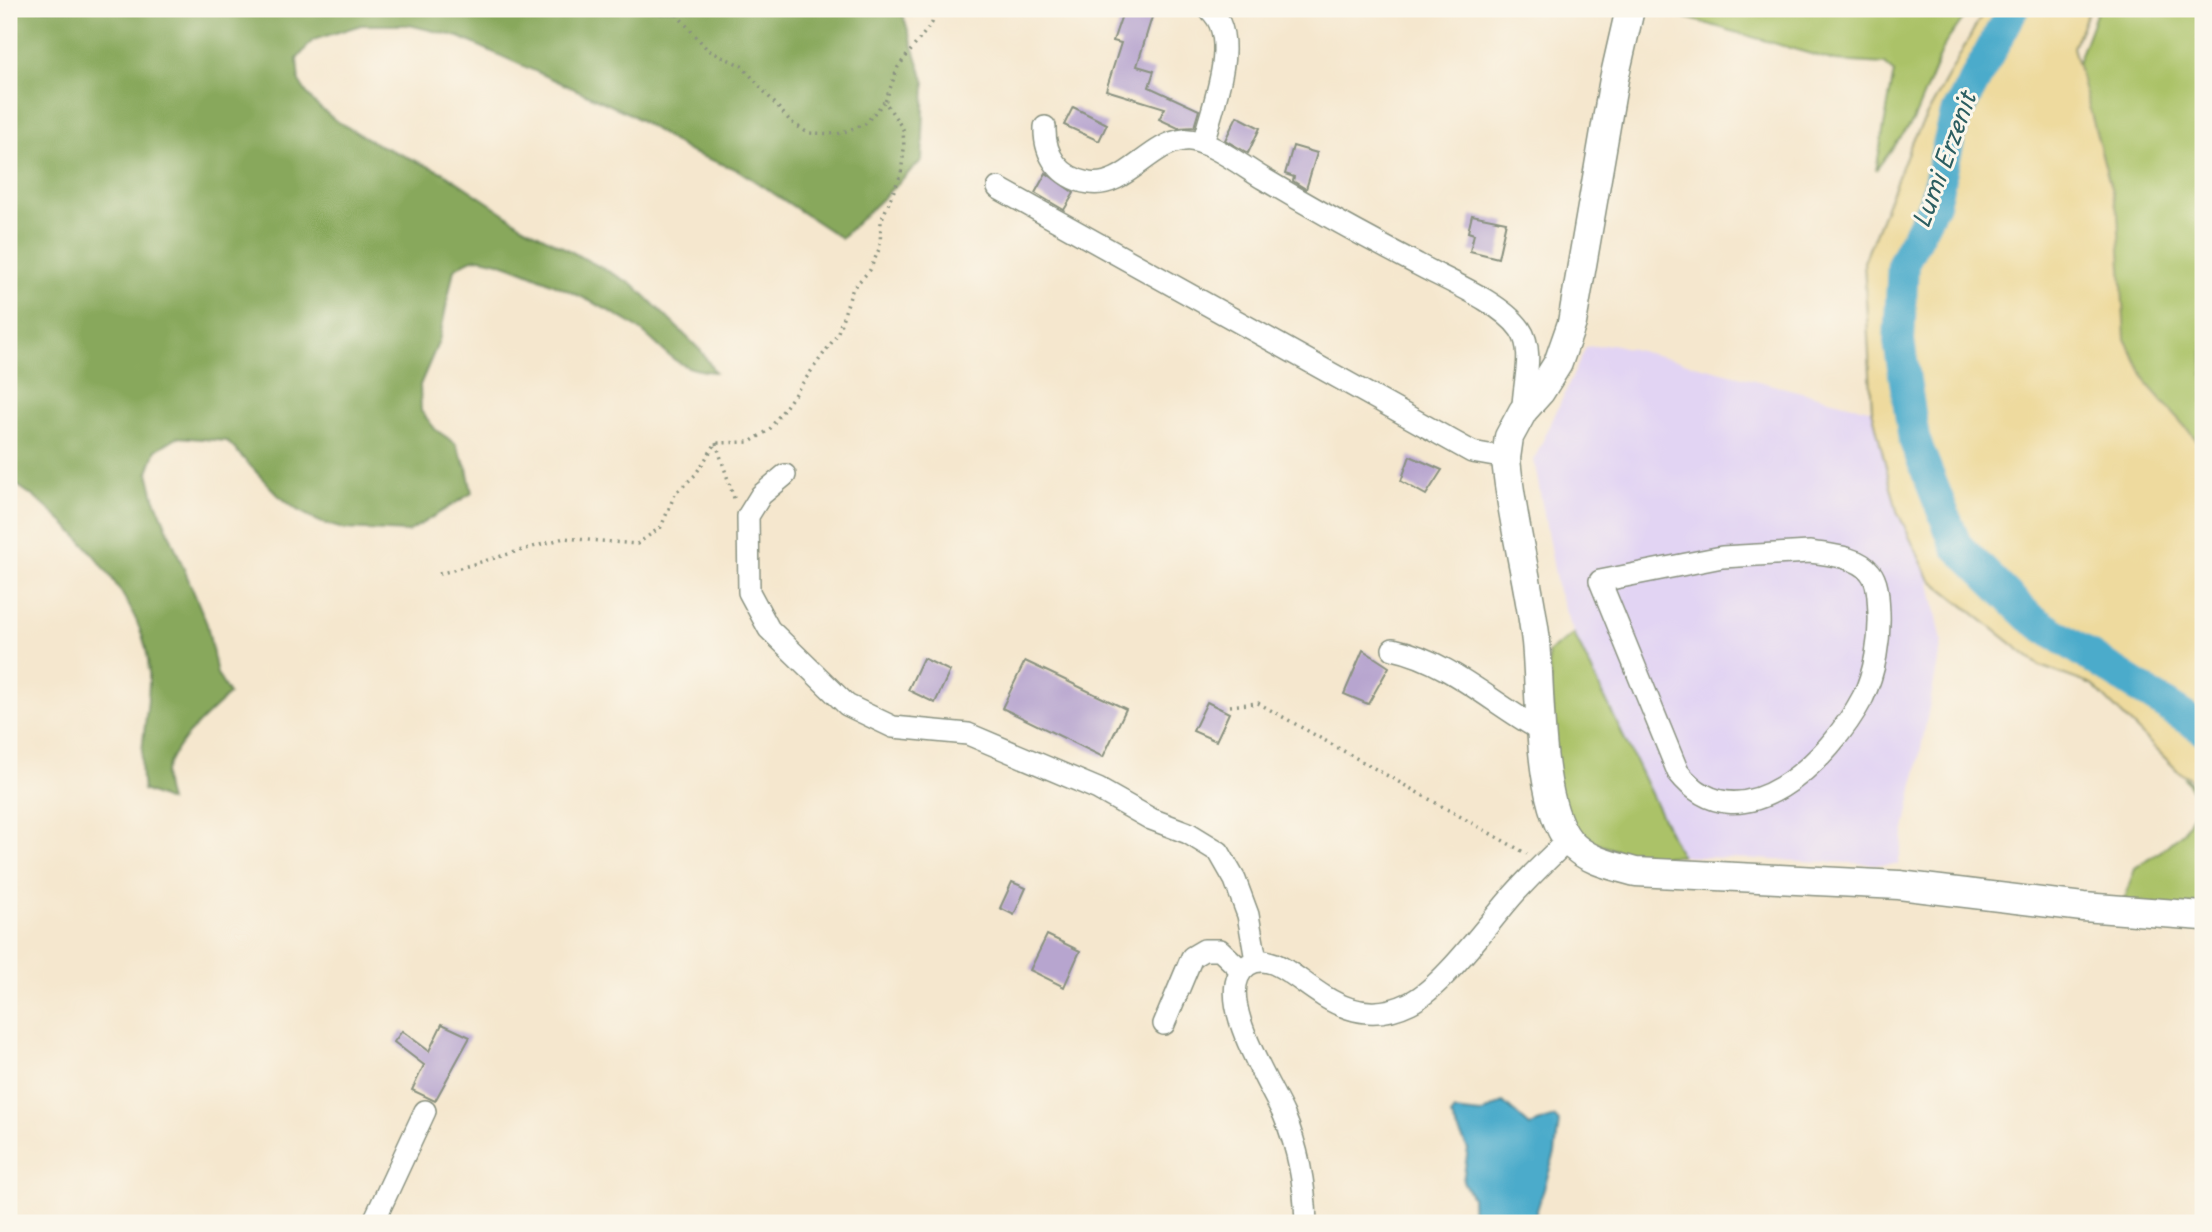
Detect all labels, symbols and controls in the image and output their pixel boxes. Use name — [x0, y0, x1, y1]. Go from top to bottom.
water label: Lumi Erzenit — [1902, 84, 1985, 232]

